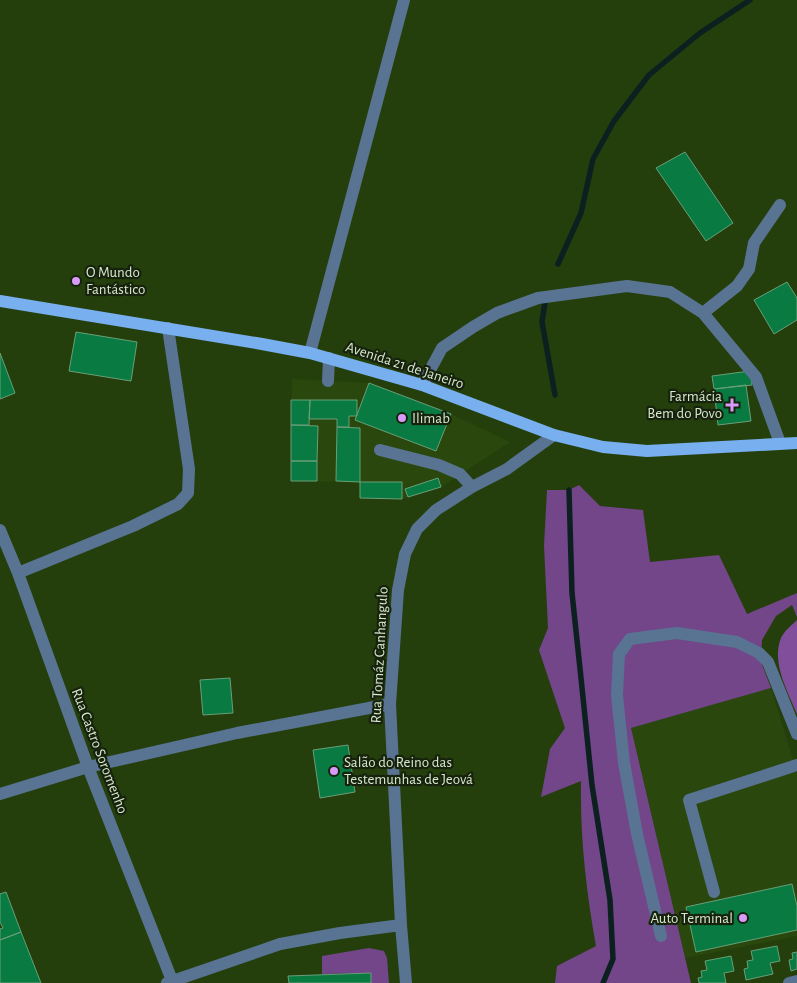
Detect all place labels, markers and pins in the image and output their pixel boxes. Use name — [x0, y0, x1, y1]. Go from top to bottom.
place label: O Mundo Fantástico — [86, 265, 145, 297]
marker: O Mundo Fantástico — [70, 275, 82, 287]
place label: Farmácia Bem do Povo — [647, 389, 722, 421]
marker: Farmácia Bem do Povo — [726, 399, 738, 411]
place label: Ilimab — [412, 411, 450, 426]
marker: Ilimab — [396, 412, 408, 424]
place label: Salão do Reino das Testemunhas de Jeová — [344, 755, 473, 787]
marker: Salão do Reino das Testemunhas de Jeová — [328, 765, 340, 777]
place label: Auto Terminal — [650, 911, 733, 926]
marker: Auto Terminal — [737, 912, 749, 924]

